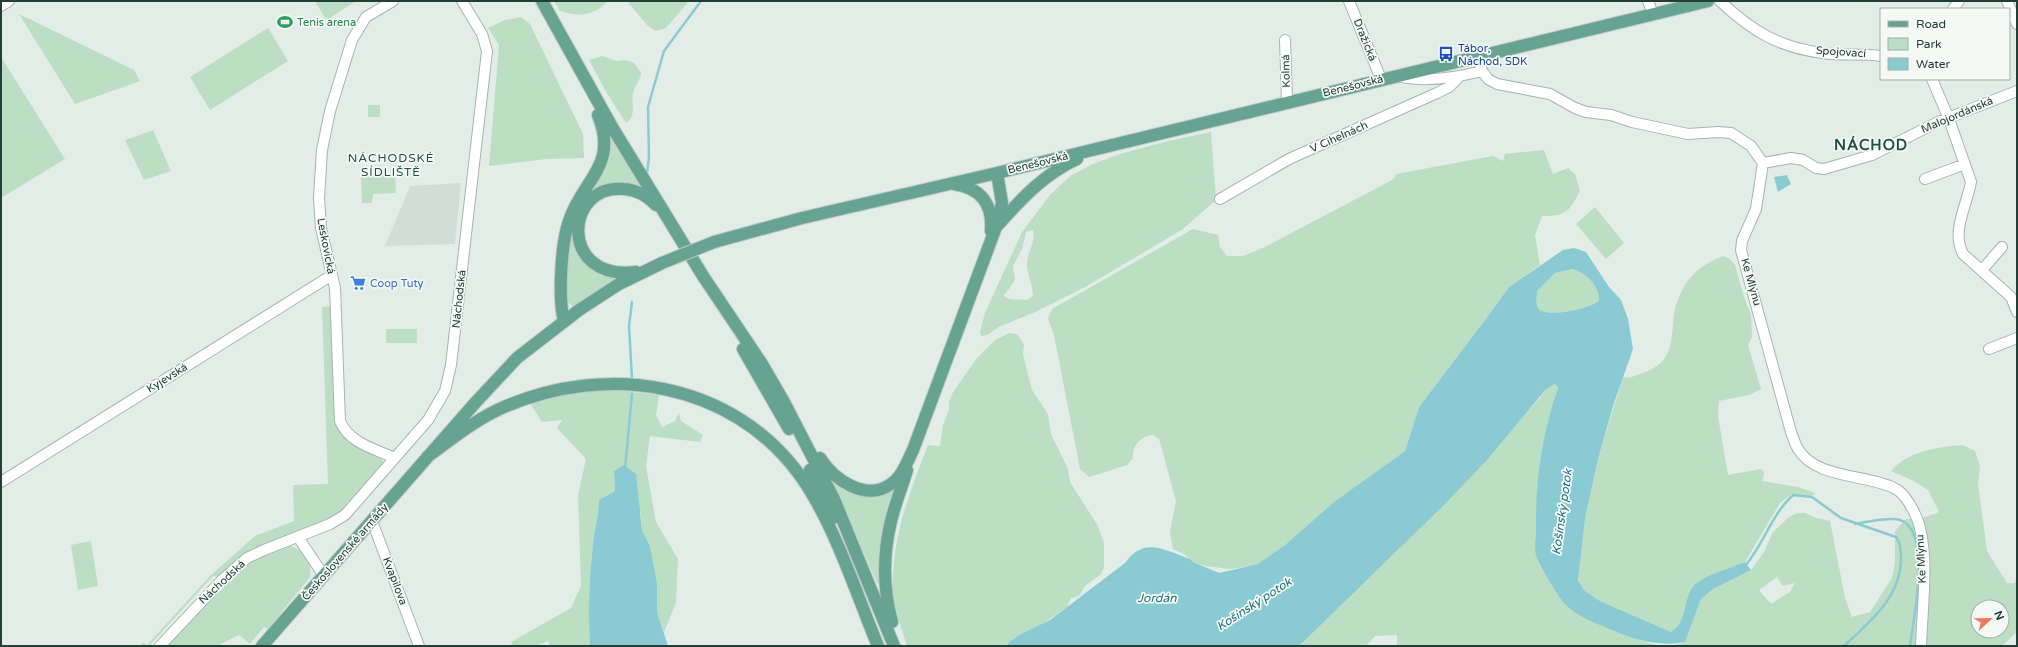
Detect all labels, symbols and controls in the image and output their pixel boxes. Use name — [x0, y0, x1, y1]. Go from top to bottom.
legend — [1880, 8, 2010, 80]
sports icon: Tenis arena — [276, 13, 294, 31]
place label: Tenis arena — [297, 16, 356, 29]
street label: Dražická — [1351, 17, 1379, 63]
text: Road — [1916, 17, 1946, 31]
text: Park — [1916, 37, 1942, 51]
place label: Tábor, Náchod, SDK — [1458, 42, 1528, 68]
street label: Spojovací — [1815, 44, 1867, 60]
bus stop icon: Tábor, Náchod, SDK — [1437, 45, 1455, 63]
street label: Kolmá — [1279, 54, 1293, 88]
text: Water — [1916, 57, 1951, 71]
street label: Benešovská — [1321, 72, 1385, 100]
street label: Malojordánská — [1919, 94, 1995, 136]
street label: V Cihelnách — [1308, 118, 1370, 156]
district label: NÁCHOD — [1834, 135, 1908, 154]
street label: Benešovská — [1006, 149, 1070, 177]
district label: NÁCHODSKÉ SÍDLIŠTĚ — [348, 151, 434, 179]
street label: Leskovická — [314, 217, 338, 275]
street label: Ke Mlýnu — [1738, 257, 1764, 307]
street label: Náchodská — [449, 269, 469, 329]
supermarket icon: Coop Tuty — [349, 274, 367, 292]
place label: Coop Tuty — [370, 277, 424, 290]
street label: Kyjevská — [144, 360, 190, 396]
water label: Košínský potok — [1549, 467, 1575, 556]
street label: Československé armády — [298, 500, 391, 603]
street label: Ke Mlýnu — [1913, 534, 1929, 584]
street label: Kvapilova — [380, 555, 410, 607]
street label: Náchodská — [196, 557, 248, 607]
water label: Košínský potok — [1214, 574, 1295, 633]
water label: Jordán — [1138, 591, 1177, 605]
north arrow — [1970, 599, 2010, 639]
text: N — [1991, 609, 2006, 622]

